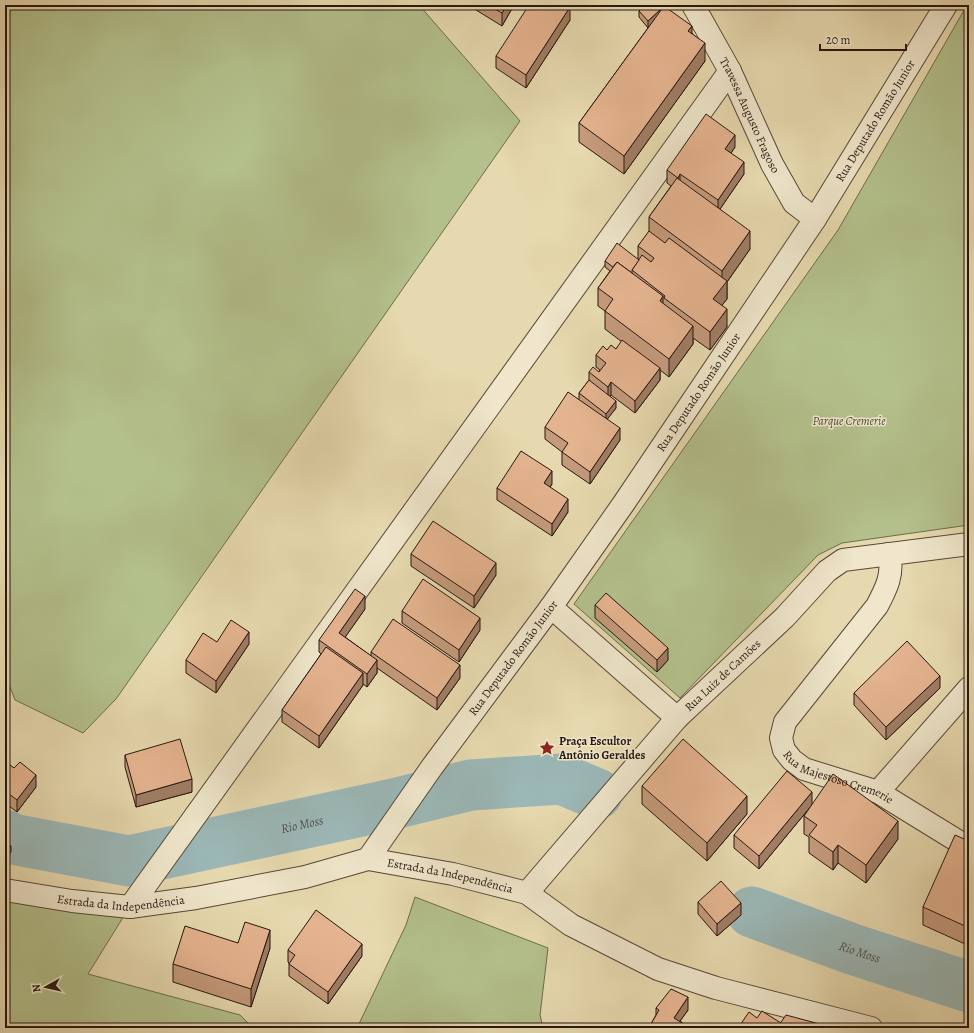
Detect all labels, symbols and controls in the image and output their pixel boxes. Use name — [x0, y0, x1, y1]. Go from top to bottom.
scale bar — [820, 26, 906, 52]
text: 20 m — [826, 32, 850, 48]
street label: Travessa Augusto Fragoso — [716, 54, 784, 176]
street label: Rua Deputado Romão Junior — [832, 56, 919, 185]
street label: Rua Deputado Romão Junior — [653, 329, 744, 455]
park label: Parque Cremerie — [813, 413, 886, 429]
street label: Rua Deputado Romão Junior — [465, 597, 562, 719]
street label: Rua Luiz de Camões — [681, 636, 764, 715]
place label: Praça Escultor Antônio Geraldes — [558, 733, 646, 763]
place icon: Praça Escultor Antônio Geraldes — [538, 739, 556, 757]
street label: Rua Majestoso Cremerie — [779, 747, 896, 808]
water label: Rio Moss — [279, 811, 325, 837]
street label: Estrada da Independência — [386, 855, 515, 897]
street label: Estrada da Independência — [56, 891, 186, 915]
water label: Rio Moss — [837, 937, 883, 967]
north arrow — [26, 967, 66, 1007]
text: N — [29, 983, 45, 993]

